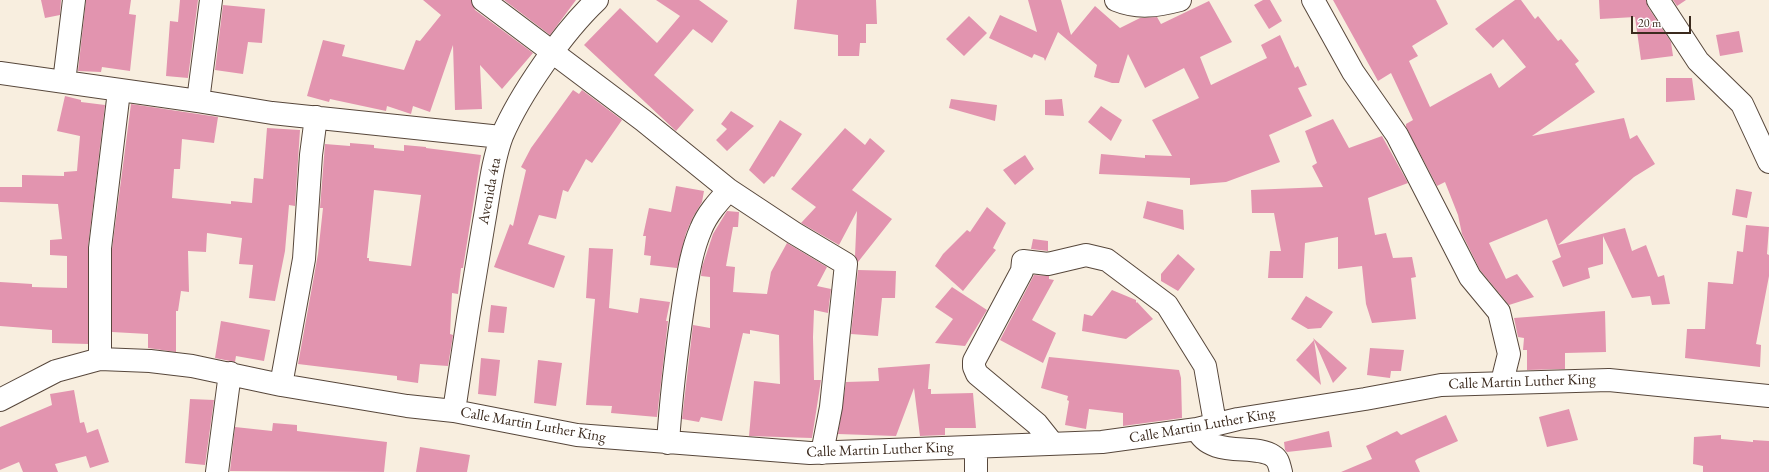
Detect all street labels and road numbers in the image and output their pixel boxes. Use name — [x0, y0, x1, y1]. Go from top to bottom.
street label: Avenida 4ta — [475, 156, 505, 226]
street label: Calle Martin Luther King — [1448, 370, 1596, 394]
street label: Calle Martin Luther King — [459, 403, 607, 447]
street label: Calle Martin Luther King — [1128, 404, 1276, 448]
street label: Calle Martin Luther King — [806, 438, 954, 462]

